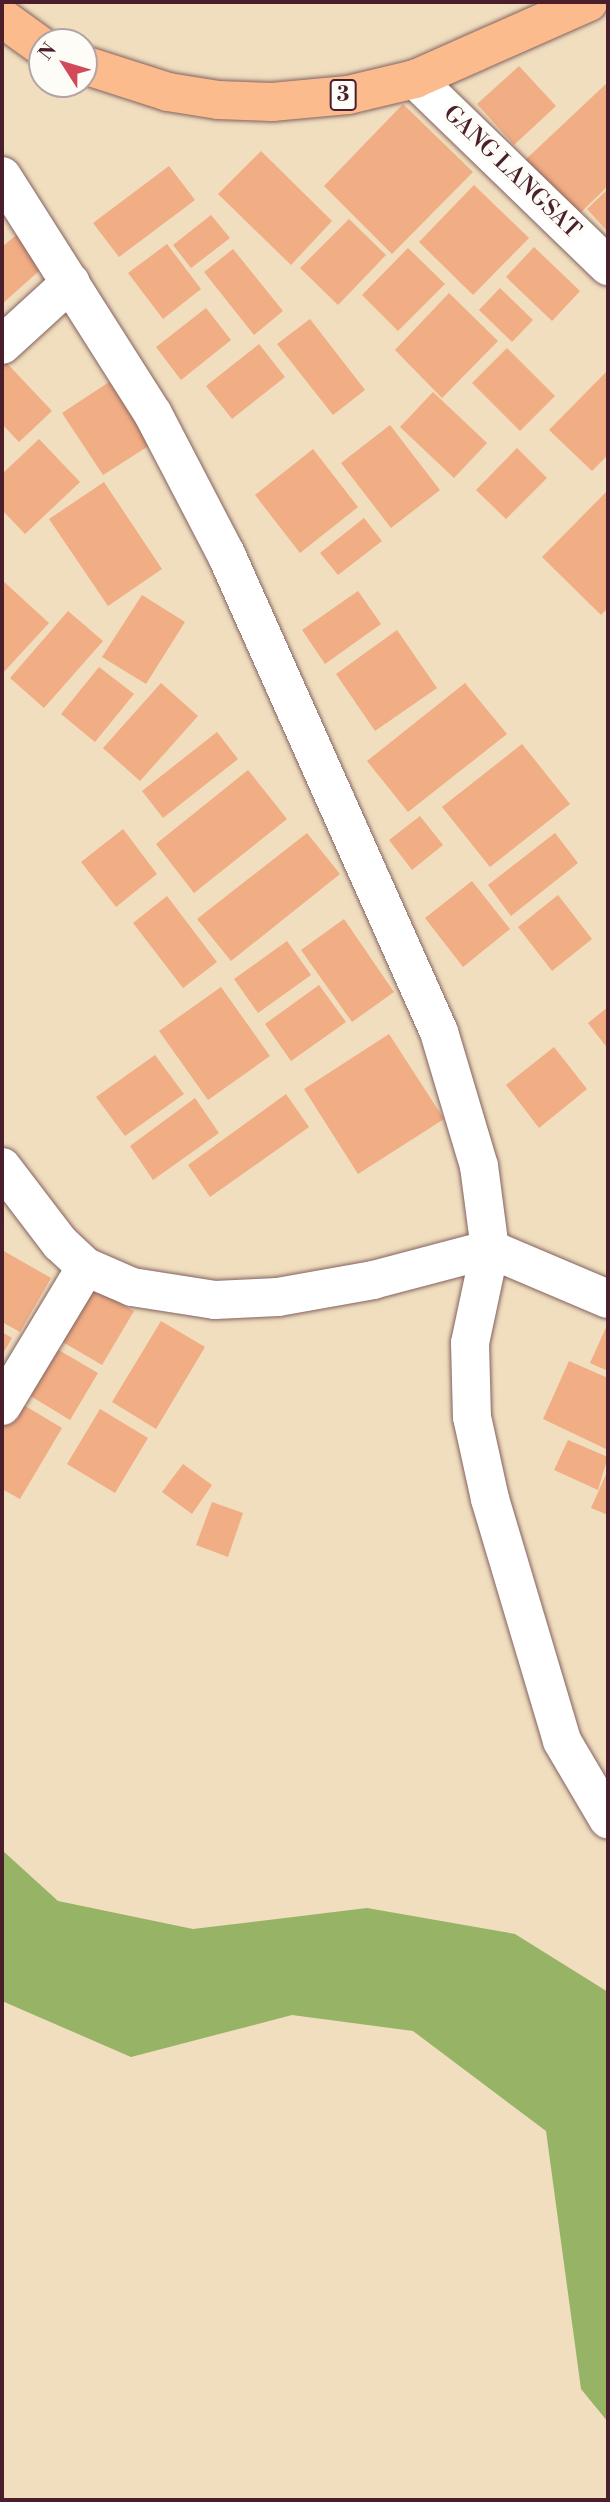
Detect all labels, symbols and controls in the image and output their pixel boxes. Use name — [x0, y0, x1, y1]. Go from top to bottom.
north arrow — [28, 28, 98, 98]
text: N — [34, 38, 62, 65]
road number: 3 — [329, 78, 357, 112]
street label: GANG LANGSAT — [438, 100, 586, 244]

